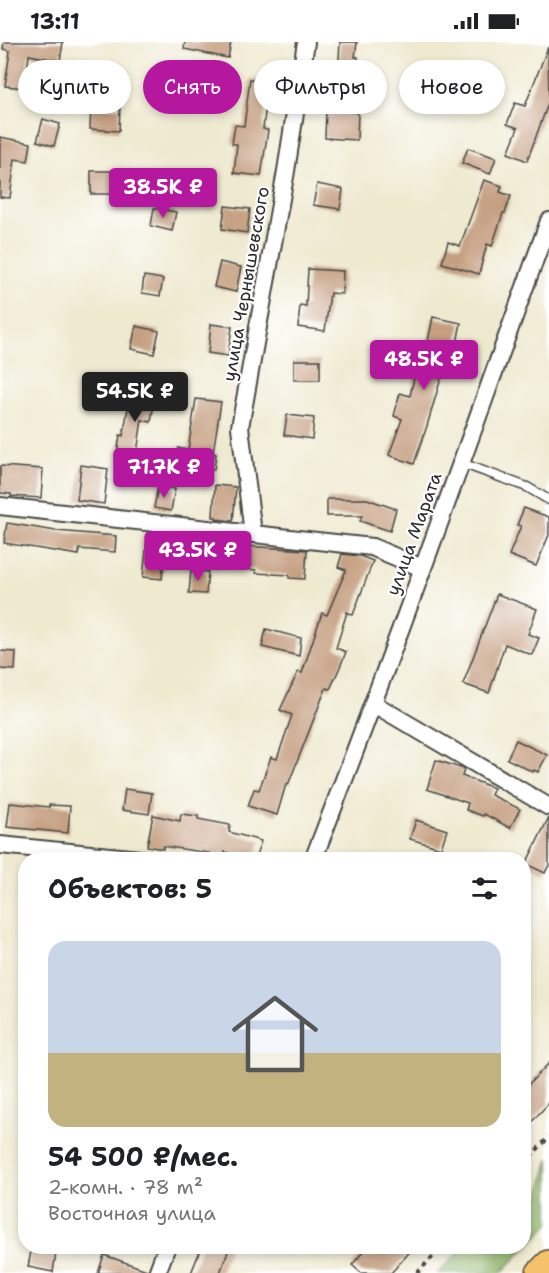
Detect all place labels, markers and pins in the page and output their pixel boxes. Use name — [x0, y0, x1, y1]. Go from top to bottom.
pin: 38.5K ₽ — [108, 168, 218, 219]
pin: 48.5K ₽ — [369, 340, 479, 391]
pin: 54.5K ₽ — [80, 372, 190, 423]
pin: 71.7K ₽ — [109, 448, 219, 499]
pin: 43.5K ₽ — [143, 531, 253, 582]

